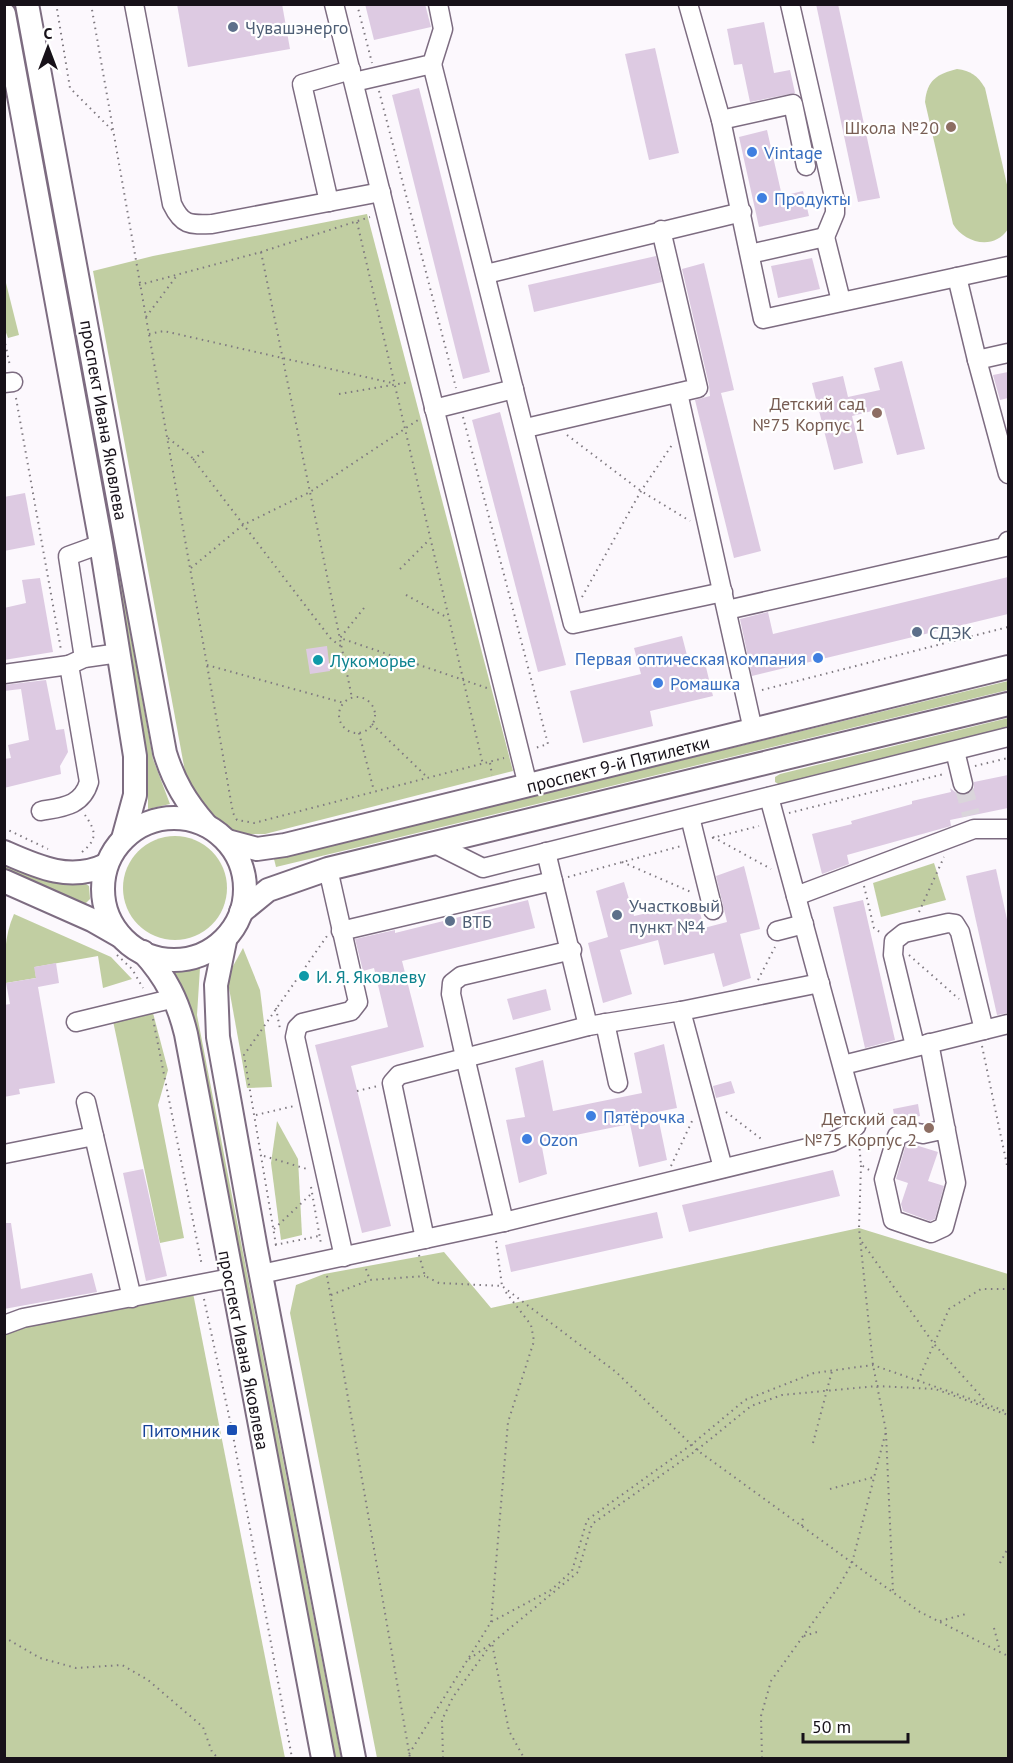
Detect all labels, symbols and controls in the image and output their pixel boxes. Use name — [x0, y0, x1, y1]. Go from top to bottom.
place label: Чувашэнерго — [245, 16, 348, 39]
north arrow — [18, 18, 78, 78]
marker: Чувашэнерго — [226, 20, 240, 34]
text: С — [44, 23, 53, 43]
place label: Школа №20 — [844, 116, 939, 139]
marker: Школа №20 — [944, 120, 958, 134]
place label: Vintage — [763, 141, 823, 164]
marker: Vintage — [745, 145, 759, 159]
place label: Продукты — [774, 187, 851, 210]
marker: Продукты — [755, 191, 769, 205]
street label: проспект Ивана Яковлева — [75, 318, 133, 522]
place label: Детский сад №75 Корпус 1 — [752, 392, 865, 436]
marker: Детский сад №75 Корпус 1 — [870, 406, 884, 420]
place label: СДЭК — [929, 621, 972, 644]
marker: СДЭК — [910, 625, 924, 639]
place label: Первая оптическая компания — [575, 647, 806, 670]
place label: Лукоморье — [329, 649, 416, 672]
marker: Первая оптическая компания — [811, 651, 825, 665]
marker: Лукоморье — [311, 653, 325, 667]
place label: Ромашка — [670, 672, 740, 695]
marker: Ромашка — [651, 676, 665, 690]
street label: проспект 9-й Пятилетки — [524, 730, 712, 798]
place label: Участковый пункт №4 — [629, 894, 720, 938]
marker: Участковый пункт №4 — [610, 908, 624, 922]
place label: ВТБ — [462, 910, 492, 933]
marker: ВТБ — [443, 914, 457, 928]
place label: И. Я. Яковлеву — [316, 965, 426, 988]
marker: И. Я. Яковлеву — [297, 969, 311, 983]
place label: Пятёрочка — [603, 1105, 685, 1128]
place label: Детский сад №75 Корпус 2 — [804, 1107, 917, 1151]
marker: Пятёрочка — [584, 1109, 598, 1123]
marker: Детский сад №75 Корпус 2 — [922, 1121, 936, 1135]
place label: Ozon — [539, 1128, 578, 1151]
marker: Ozon — [520, 1132, 534, 1146]
street label: проспект Ивана Яковлева — [213, 1248, 275, 1452]
place label: Питомник — [142, 1419, 220, 1442]
marker: Питомник — [225, 1423, 239, 1437]
scale bar — [803, 1706, 908, 1744]
text: 50 m — [812, 1715, 851, 1738]

